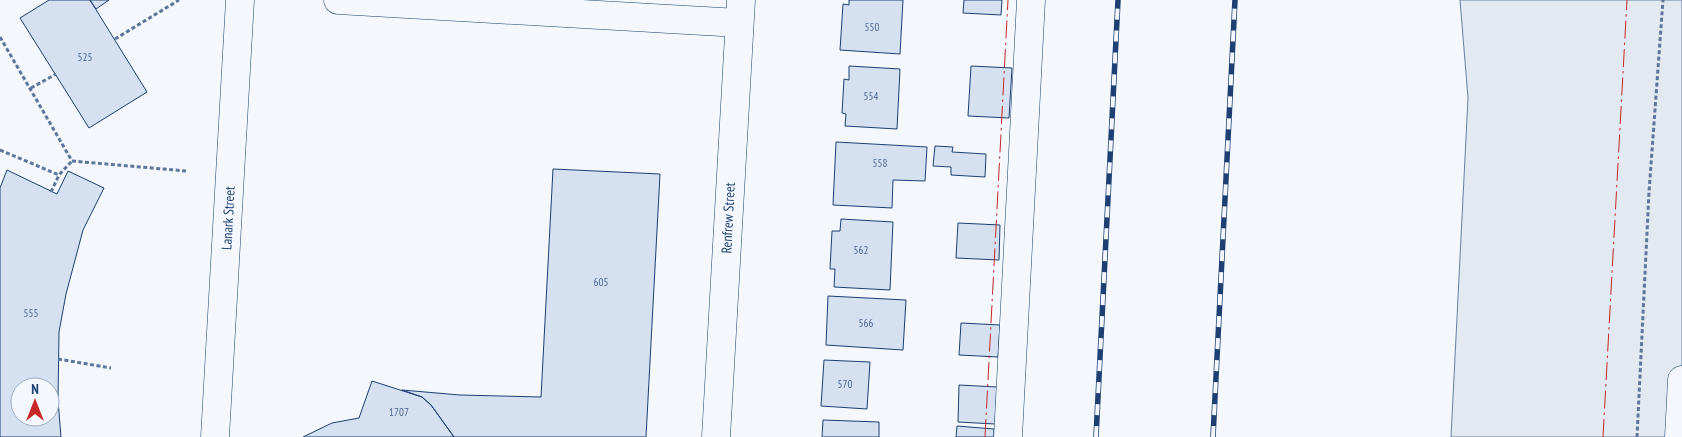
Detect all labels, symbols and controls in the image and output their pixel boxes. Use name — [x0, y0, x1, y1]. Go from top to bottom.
house number: 550 — [865, 20, 879, 34]
house number: 525 — [78, 50, 92, 64]
house number: 554 — [864, 89, 878, 103]
house number: 558 — [873, 156, 887, 170]
street label: Renfrew Street — [717, 182, 739, 254]
street label: Lanark Street — [217, 186, 239, 250]
house number: 562 — [854, 243, 868, 257]
house number: 605 — [594, 275, 608, 289]
house number: 555 — [24, 306, 38, 320]
house number: 566 — [859, 316, 873, 330]
north arrow — [10, 377, 60, 427]
house number: 570 — [838, 377, 852, 391]
text: N — [31, 380, 39, 398]
house number: 1707 — [389, 405, 409, 419]

